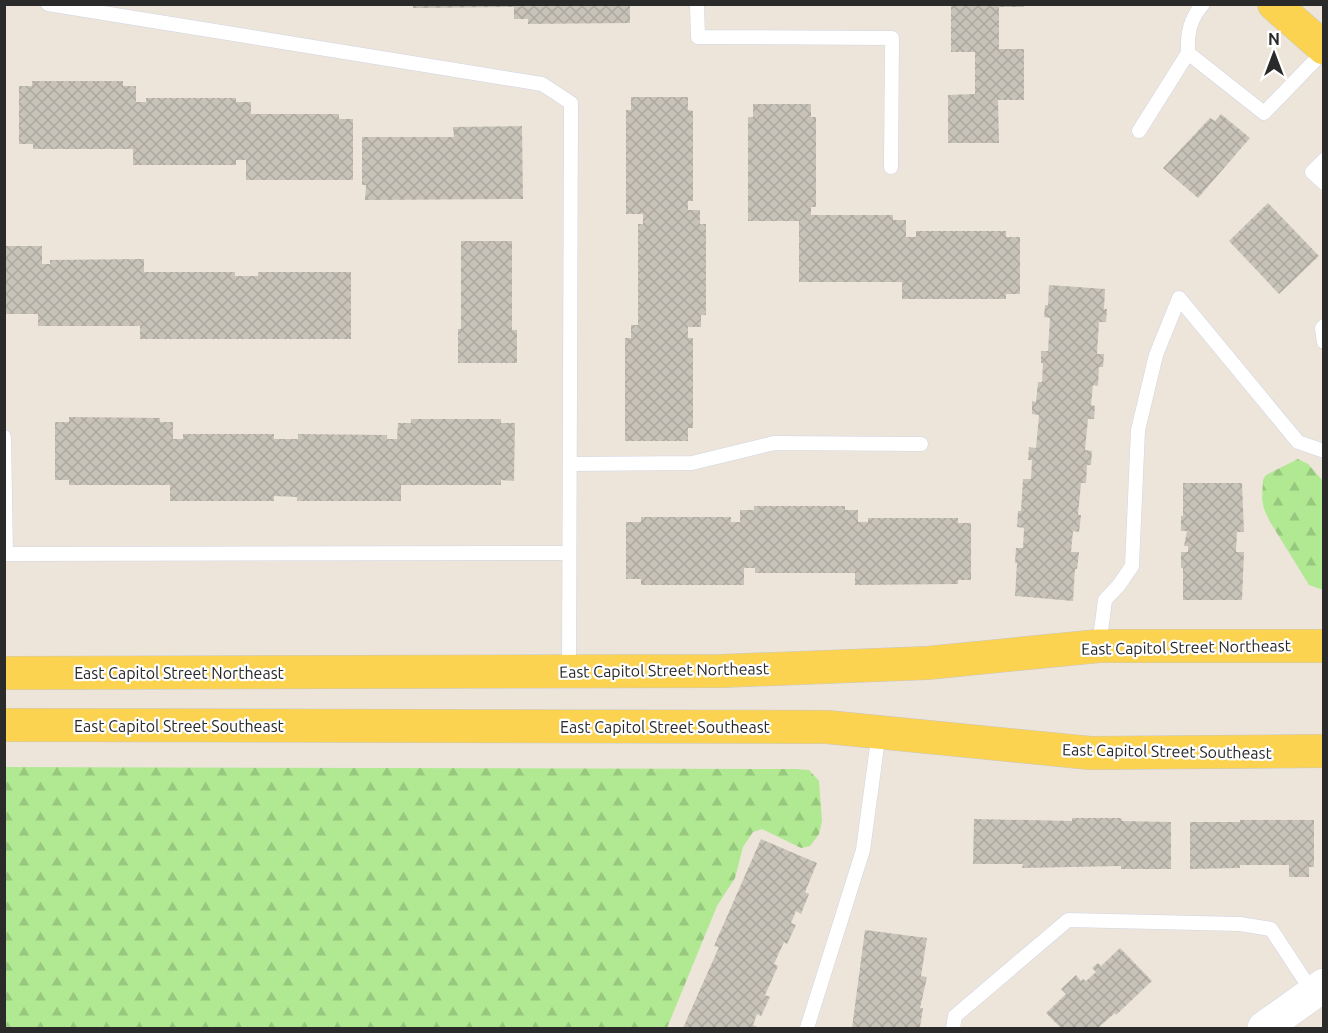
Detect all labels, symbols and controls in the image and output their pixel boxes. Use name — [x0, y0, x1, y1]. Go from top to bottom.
north arrow — [1244, 24, 1304, 84]
text: N — [1268, 30, 1280, 48]
street label: East Capitol Street Northeast — [1081, 636, 1292, 658]
street label: East Capitol Street Northeast — [559, 659, 770, 681]
street label: East Capitol Street Northeast — [74, 664, 285, 682]
street label: East Capitol Street Southeast — [74, 717, 285, 735]
street label: East Capitol Street Southeast — [560, 718, 771, 736]
street label: East Capitol Street Southeast — [1062, 740, 1273, 762]

